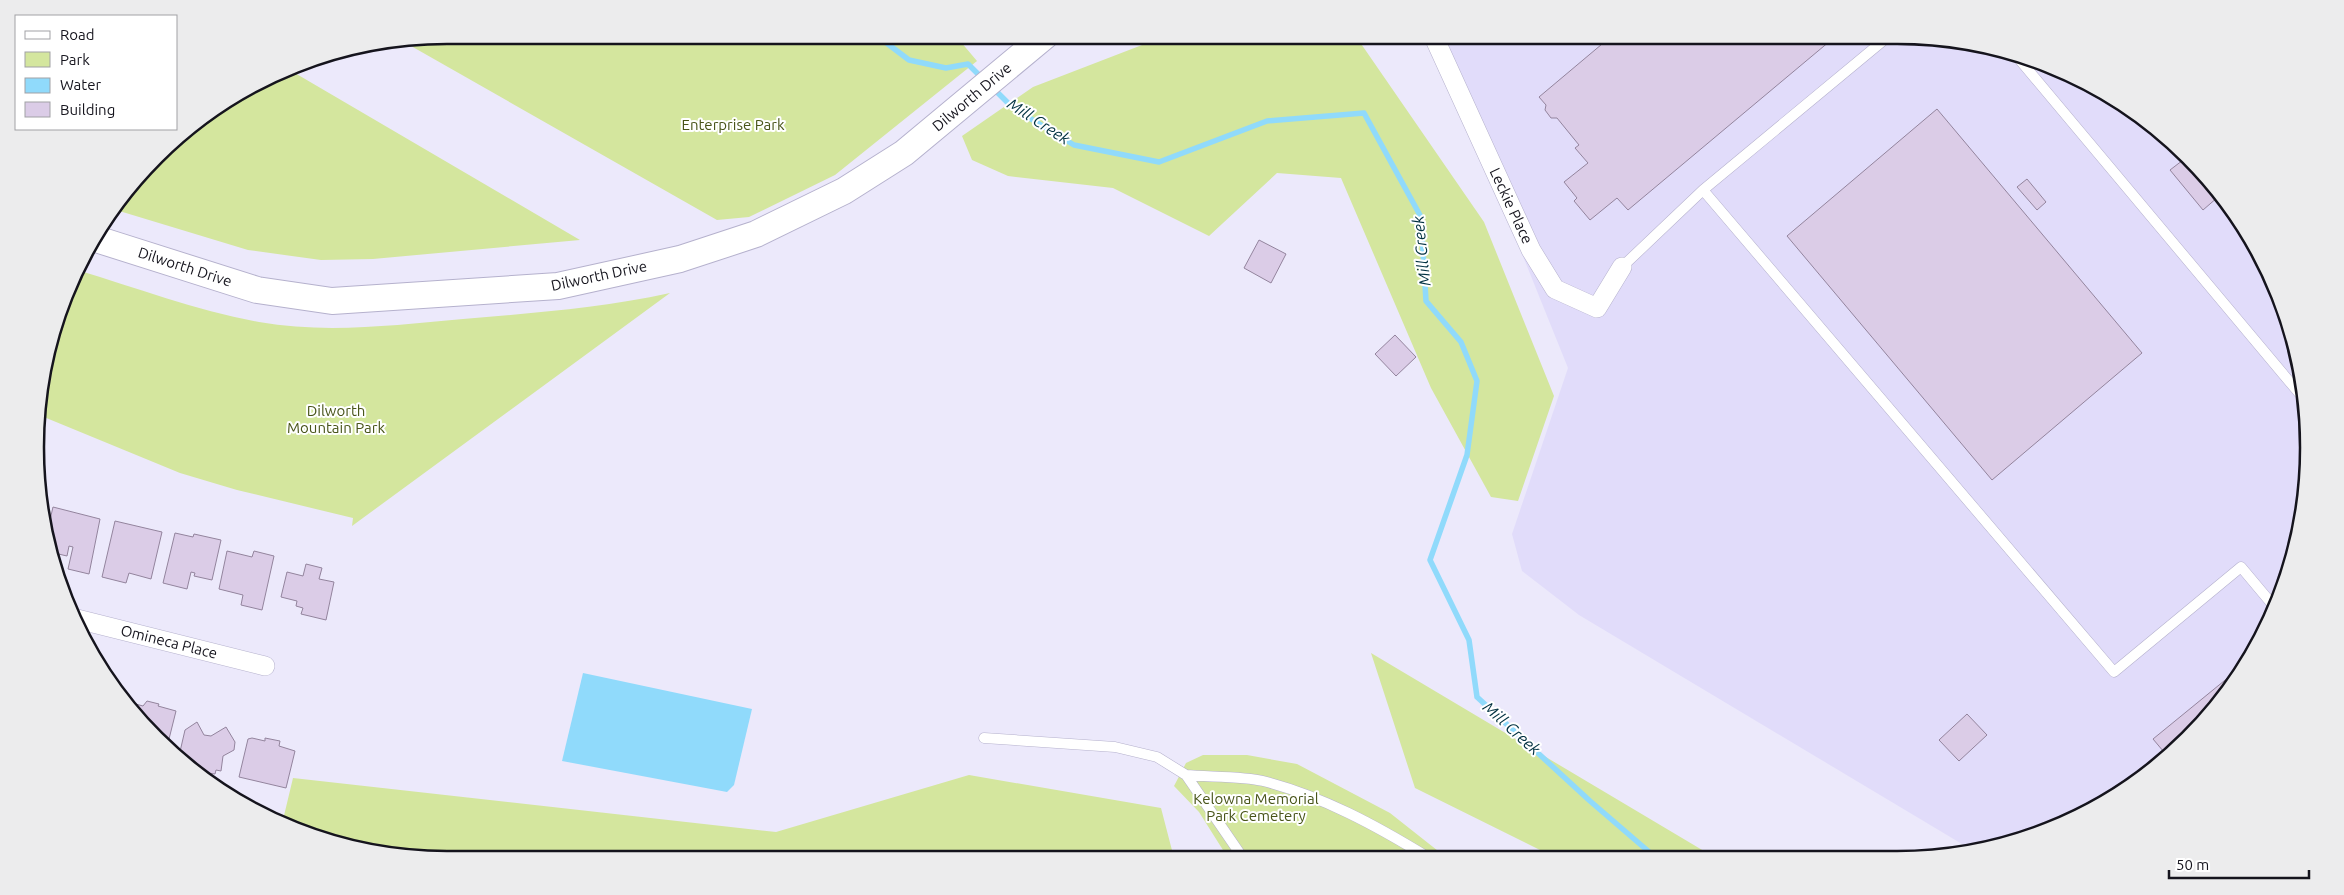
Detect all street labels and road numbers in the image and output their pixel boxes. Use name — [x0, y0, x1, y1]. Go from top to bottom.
street label: Dilworth Drive — [929, 59, 1015, 134]
street label: Leckie Place — [1486, 165, 1536, 246]
street label: Dilworth Drive — [136, 243, 234, 290]
street label: Dilworth Drive — [549, 257, 648, 294]
street label: Omineca Place — [119, 621, 219, 662]

